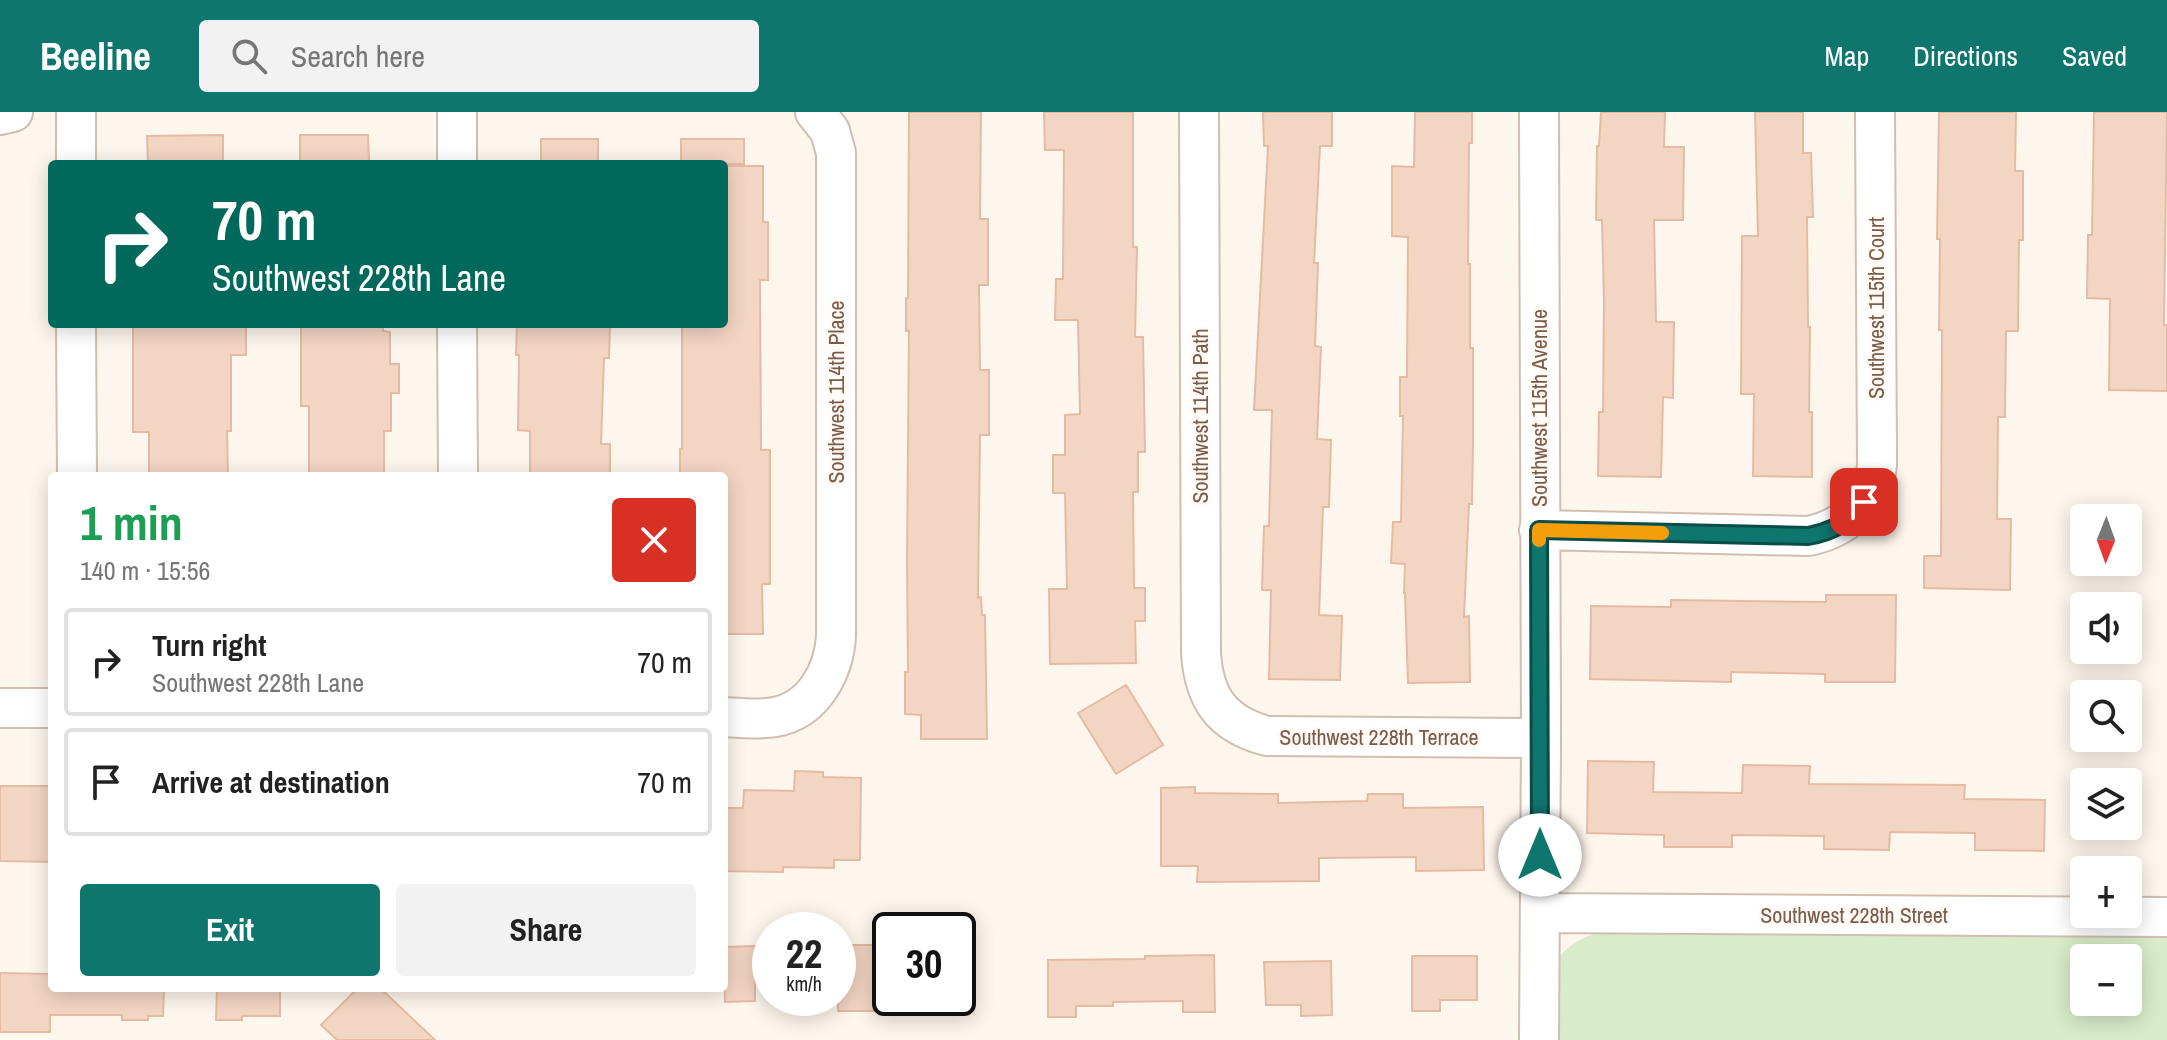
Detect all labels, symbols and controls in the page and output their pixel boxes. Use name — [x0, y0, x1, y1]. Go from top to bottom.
search box — [199, 20, 759, 92]
text: Beeline — [40, 31, 151, 82]
icon: search — [227, 34, 271, 78]
text: Search here — [291, 36, 425, 76]
text: Map — [1825, 37, 1869, 75]
text: Directions — [1913, 37, 2018, 75]
text: Saved — [2062, 37, 2127, 75]
text: 70 m — [212, 182, 317, 257]
icon: right — [80, 192, 184, 296]
street label: Southwest 115th Court — [1861, 217, 1891, 399]
text: Southwest 228th Lane — [212, 254, 506, 302]
street label: Southwest 114th Place — [821, 300, 851, 484]
street label: Southwest 115th Avenue — [1524, 309, 1554, 507]
street label: Southwest 114th Path — [1185, 328, 1215, 504]
pin — [1830, 468, 1898, 536]
icon: arrive — [1842, 480, 1886, 524]
text: 1 min — [80, 490, 183, 555]
button: close — [612, 498, 696, 582]
north arrow — [2070, 504, 2142, 576]
map controls — [2070, 504, 2142, 1016]
text: 140 m · 15:56 — [80, 553, 210, 588]
button: sound — [2070, 592, 2142, 664]
text: Turn right — [152, 625, 266, 665]
icon: right — [84, 640, 128, 684]
text: 70 m — [637, 642, 692, 682]
text: Southwest 228th Lane — [152, 665, 364, 700]
button: search — [2070, 680, 2142, 752]
street label: Southwest 228th Terrace — [1279, 722, 1479, 752]
icon: arrive — [84, 760, 128, 804]
text: Arrive at destination — [152, 762, 390, 802]
text: 70 m — [637, 762, 692, 802]
button: layers — [2070, 768, 2142, 840]
position arrow — [1498, 813, 1582, 897]
button: + — [2070, 856, 2142, 928]
button: Exit — [80, 884, 380, 976]
button: Share — [396, 884, 696, 976]
street label: Southwest 228th Street — [1760, 900, 1948, 930]
speed limit sign: 30 — [872, 912, 976, 1016]
text: 22 — [786, 927, 822, 980]
button: − — [2070, 944, 2142, 1016]
text: km/h — [786, 970, 822, 997]

